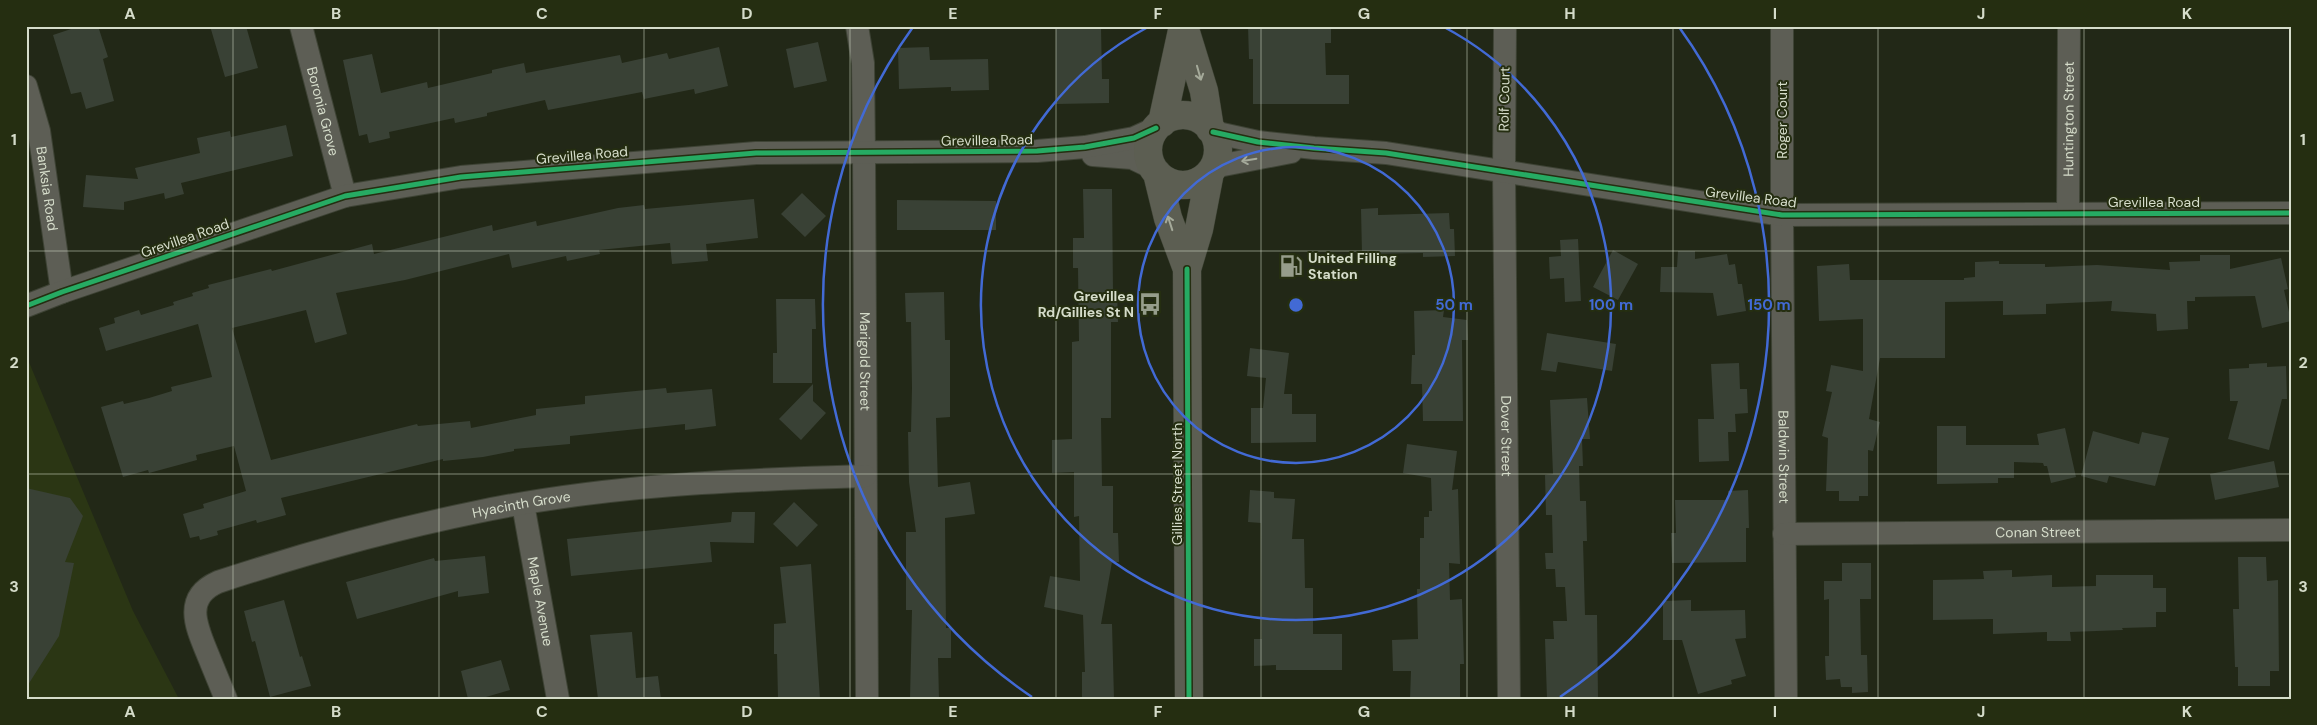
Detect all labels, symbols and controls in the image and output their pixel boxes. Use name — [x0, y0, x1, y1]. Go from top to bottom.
text: A — [124, 3, 136, 24]
text: B — [331, 3, 341, 24]
text: C — [536, 3, 548, 24]
text: D — [741, 3, 753, 24]
text: E — [948, 3, 958, 24]
text: F — [1154, 3, 1163, 24]
text: G — [1358, 3, 1370, 24]
text: H — [1564, 3, 1576, 24]
text: I — [1773, 3, 1777, 24]
text: J — [1977, 3, 1985, 24]
text: K — [2182, 3, 2193, 24]
street label: Huntington Street — [2059, 61, 2078, 177]
one-way arrow — [1194, 64, 1204, 80]
street label: Boronia Grove — [303, 65, 343, 158]
street label: Rolf Court — [1494, 66, 1514, 132]
street label: Roger Court — [1773, 81, 1791, 159]
text: 1 — [11, 129, 17, 150]
text: 1 — [2300, 129, 2306, 150]
street label: Grevillea Road — [941, 130, 1033, 150]
street label: Grevillea Road — [535, 142, 629, 168]
street label: Banksia Road — [32, 145, 62, 232]
one-way arrow — [1241, 155, 1257, 165]
street label: Grevillea Road — [1704, 182, 1798, 212]
street label: Grevillea Road — [2108, 193, 2200, 211]
street label: Grevillea Road — [139, 215, 231, 261]
one-way arrow — [1165, 216, 1174, 231]
place label: United Filling Station — [1308, 249, 1397, 283]
fuel station icon: United Filling Station — [1278, 253, 1304, 279]
place label: Grevillea Rd/Gillies St N — [1038, 287, 1134, 321]
bus stop icon: Grevillea Rd/Gillies St N — [1137, 291, 1163, 317]
text: 50 m — [1435, 295, 1473, 315]
text: 100 m — [1589, 295, 1633, 315]
text: 150 m — [1748, 295, 1791, 315]
centre of rings — [1287, 296, 1305, 314]
street label: Marigold Street — [856, 312, 874, 411]
text: 2 — [9, 352, 19, 373]
text: 2 — [2298, 352, 2308, 373]
street label: Dover Street — [1497, 395, 1516, 477]
street label: Baldwin Street — [1775, 410, 1793, 504]
street label: Gillies Street North — [1168, 423, 1186, 545]
street label: Hyacinth Grove — [470, 487, 572, 522]
street label: Conan Street — [1995, 523, 2081, 541]
street label: Maple Avenue — [524, 555, 557, 648]
text: 3 — [9, 576, 19, 597]
text: 3 — [2298, 576, 2308, 597]
text: A — [124, 701, 136, 722]
text: B — [331, 701, 341, 722]
text: C — [536, 701, 548, 722]
text: D — [741, 701, 753, 722]
text: E — [948, 701, 958, 722]
text: F — [1154, 701, 1163, 722]
text: G — [1358, 701, 1370, 722]
text: H — [1564, 701, 1576, 722]
text: I — [1773, 701, 1777, 722]
text: J — [1977, 701, 1985, 722]
text: K — [2182, 701, 2193, 722]

